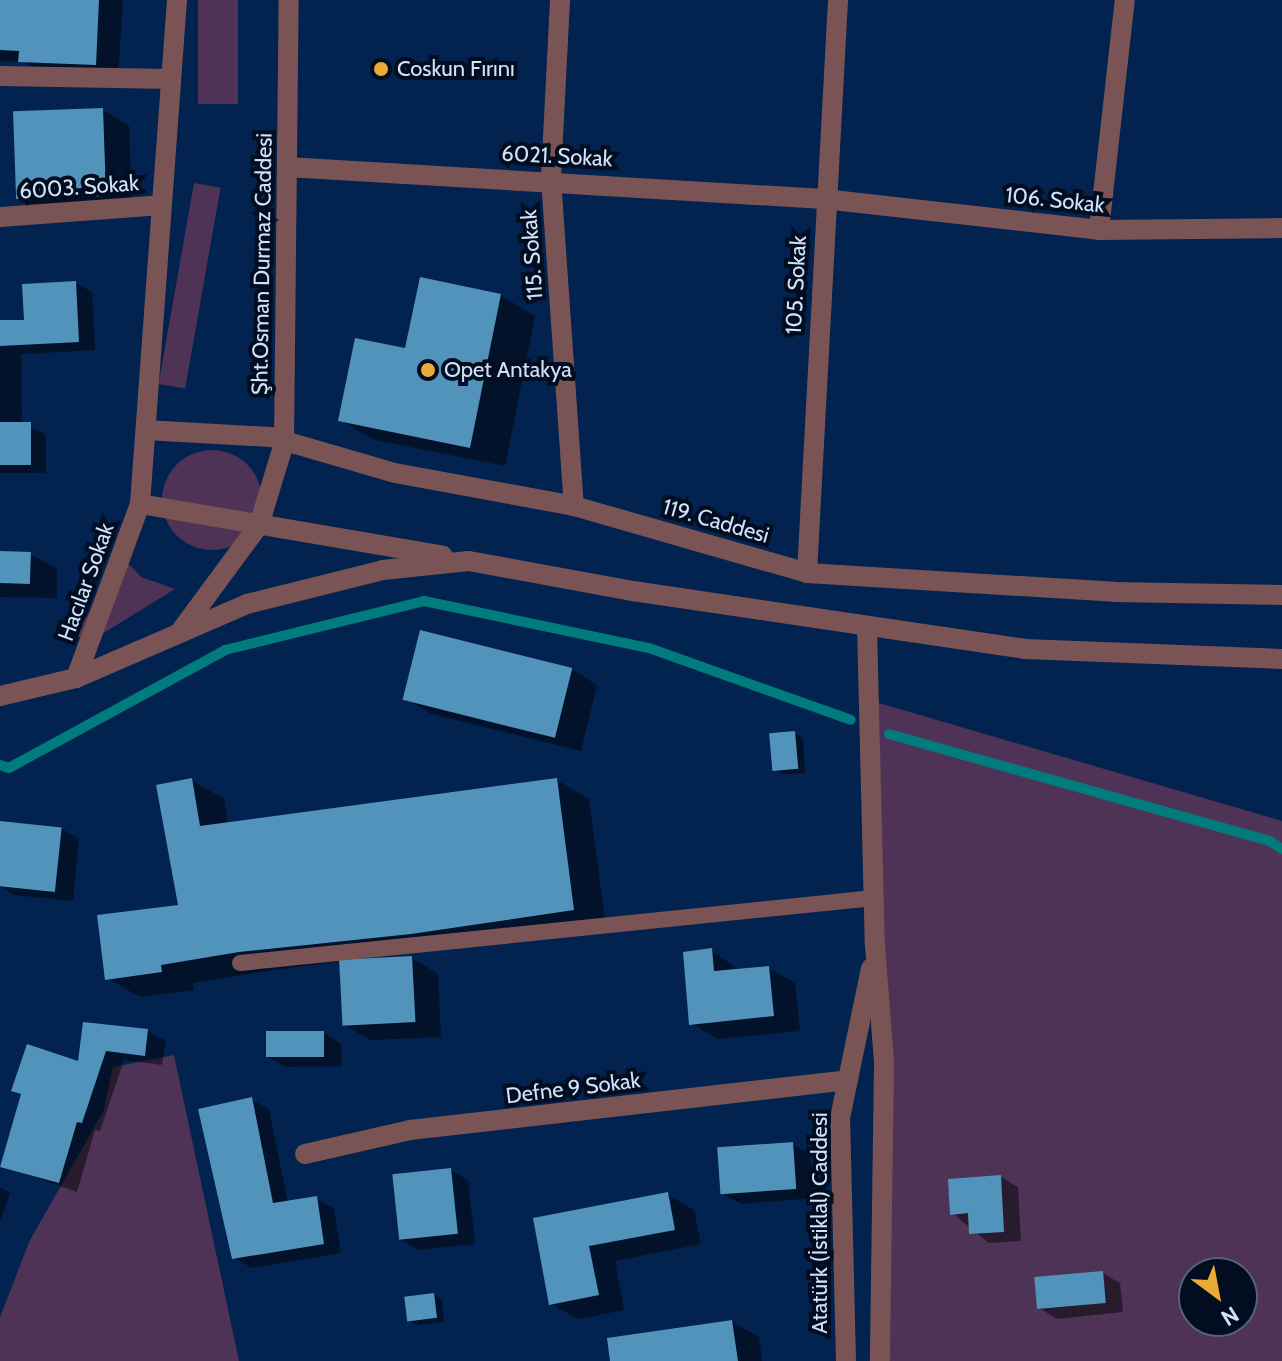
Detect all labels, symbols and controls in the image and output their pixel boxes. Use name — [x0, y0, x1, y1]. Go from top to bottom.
place label: Coskun Fırını — [397, 56, 515, 82]
marker: Coskun Fırını — [372, 60, 390, 78]
street label: Şht.Osman Durmaz Caddesi — [247, 133, 277, 395]
street label: 6021. Sokak — [501, 140, 613, 172]
street label: 6003. Sokak — [18, 170, 140, 204]
street label: 106. Sokak — [1004, 182, 1106, 218]
street label: 115. Sokak — [516, 209, 548, 301]
street label: 105. Sokak — [780, 235, 812, 335]
place label: Opet Antakya — [444, 357, 572, 383]
marker: Opet Antakya — [419, 361, 437, 379]
street label: 119. Caddesi — [660, 493, 772, 549]
street label: Hacılar Sokak — [53, 520, 119, 644]
street label: Defne 9 Sokak — [504, 1067, 642, 1109]
street label: Atatürk (İstiklal) Caddesi — [807, 1112, 833, 1334]
north arrow — [1178, 1257, 1258, 1337]
text: N — [1216, 1301, 1244, 1332]

